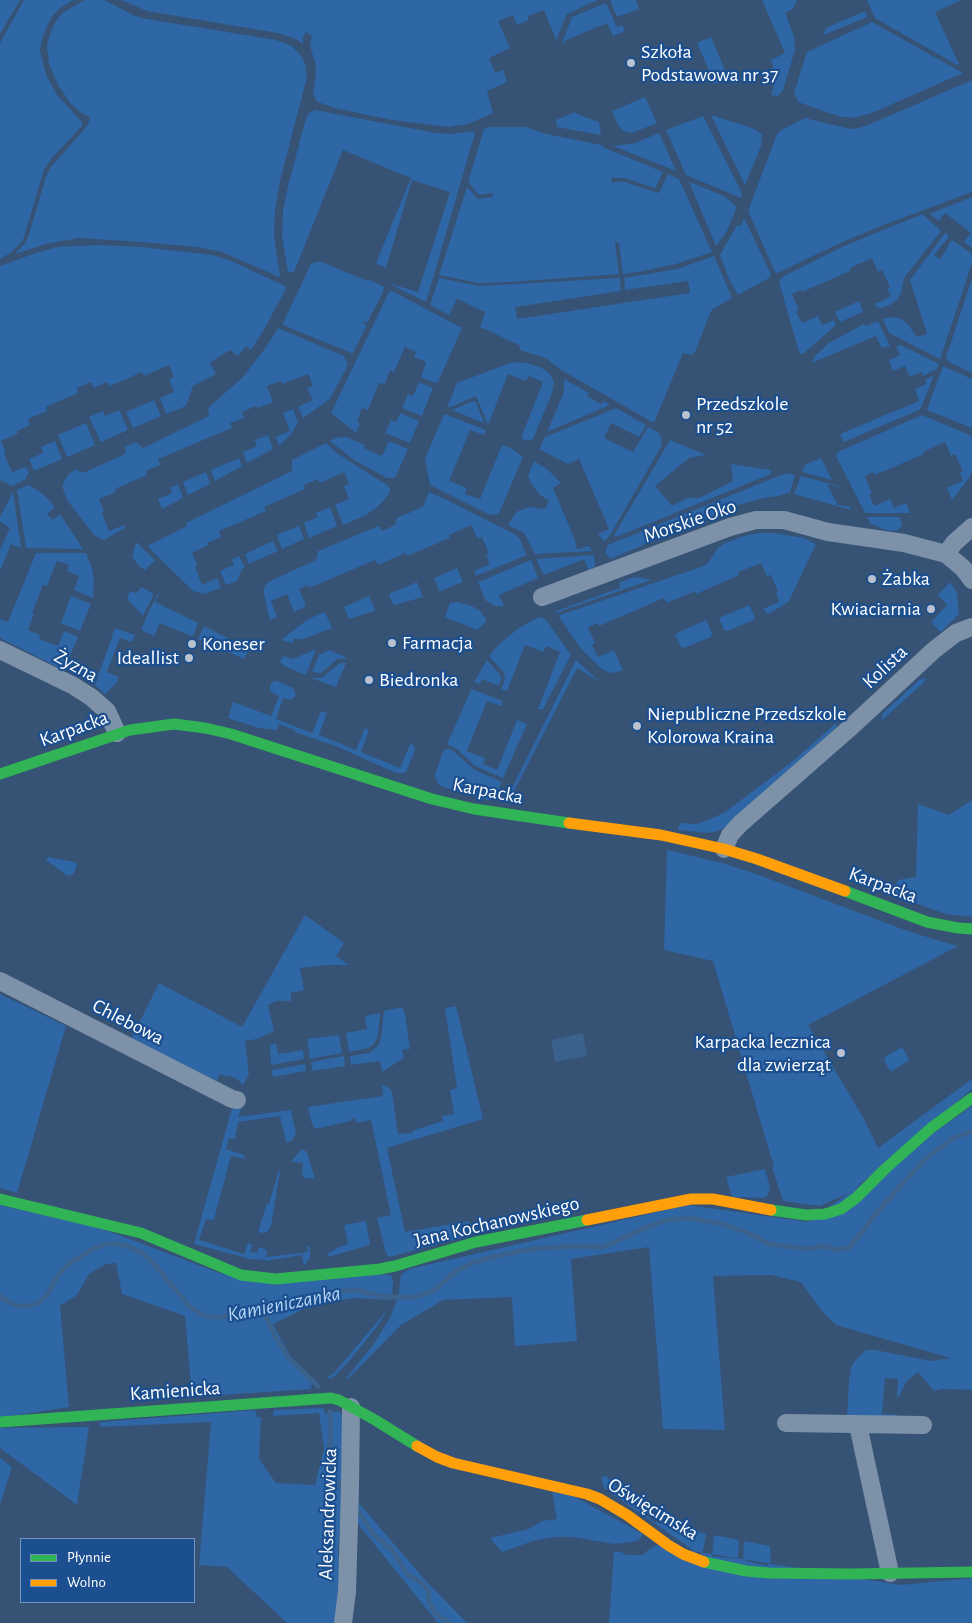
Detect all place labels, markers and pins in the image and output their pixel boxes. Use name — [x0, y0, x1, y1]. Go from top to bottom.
place label: Szkoła Podstawowa nr 37 — [641, 40, 778, 87]
marker: Szkoła Podstawowa nr 37 — [625, 57, 637, 69]
place label: Przedszkole nr 52 — [696, 392, 789, 439]
marker: Przedszkole nr 52 — [680, 409, 692, 421]
place label: Żabka — [882, 567, 930, 591]
marker: Żabka — [866, 573, 878, 585]
place label: Kwiaciarnia — [831, 597, 921, 621]
marker: Kwiaciarnia — [925, 603, 937, 615]
place label: Farmacja — [402, 631, 473, 655]
place label: Koneser — [202, 632, 265, 656]
marker: Farmacja — [386, 637, 398, 649]
marker: Koneser — [186, 638, 198, 650]
place label: Ideallist — [117, 646, 179, 670]
marker: Ideallist — [183, 652, 195, 664]
place label: Biedronka — [379, 668, 458, 692]
marker: Biedronka — [363, 674, 375, 686]
place label: Niepubliczne Przedszkole Kolorowa Kraina — [647, 702, 846, 749]
marker: Niepubliczne Przedszkole Kolorowa Kraina — [631, 720, 643, 732]
place label: Karpacka lecznica dla zwierząt — [694, 1030, 831, 1077]
marker: Karpacka lecznica dla zwierząt — [835, 1047, 847, 1059]

